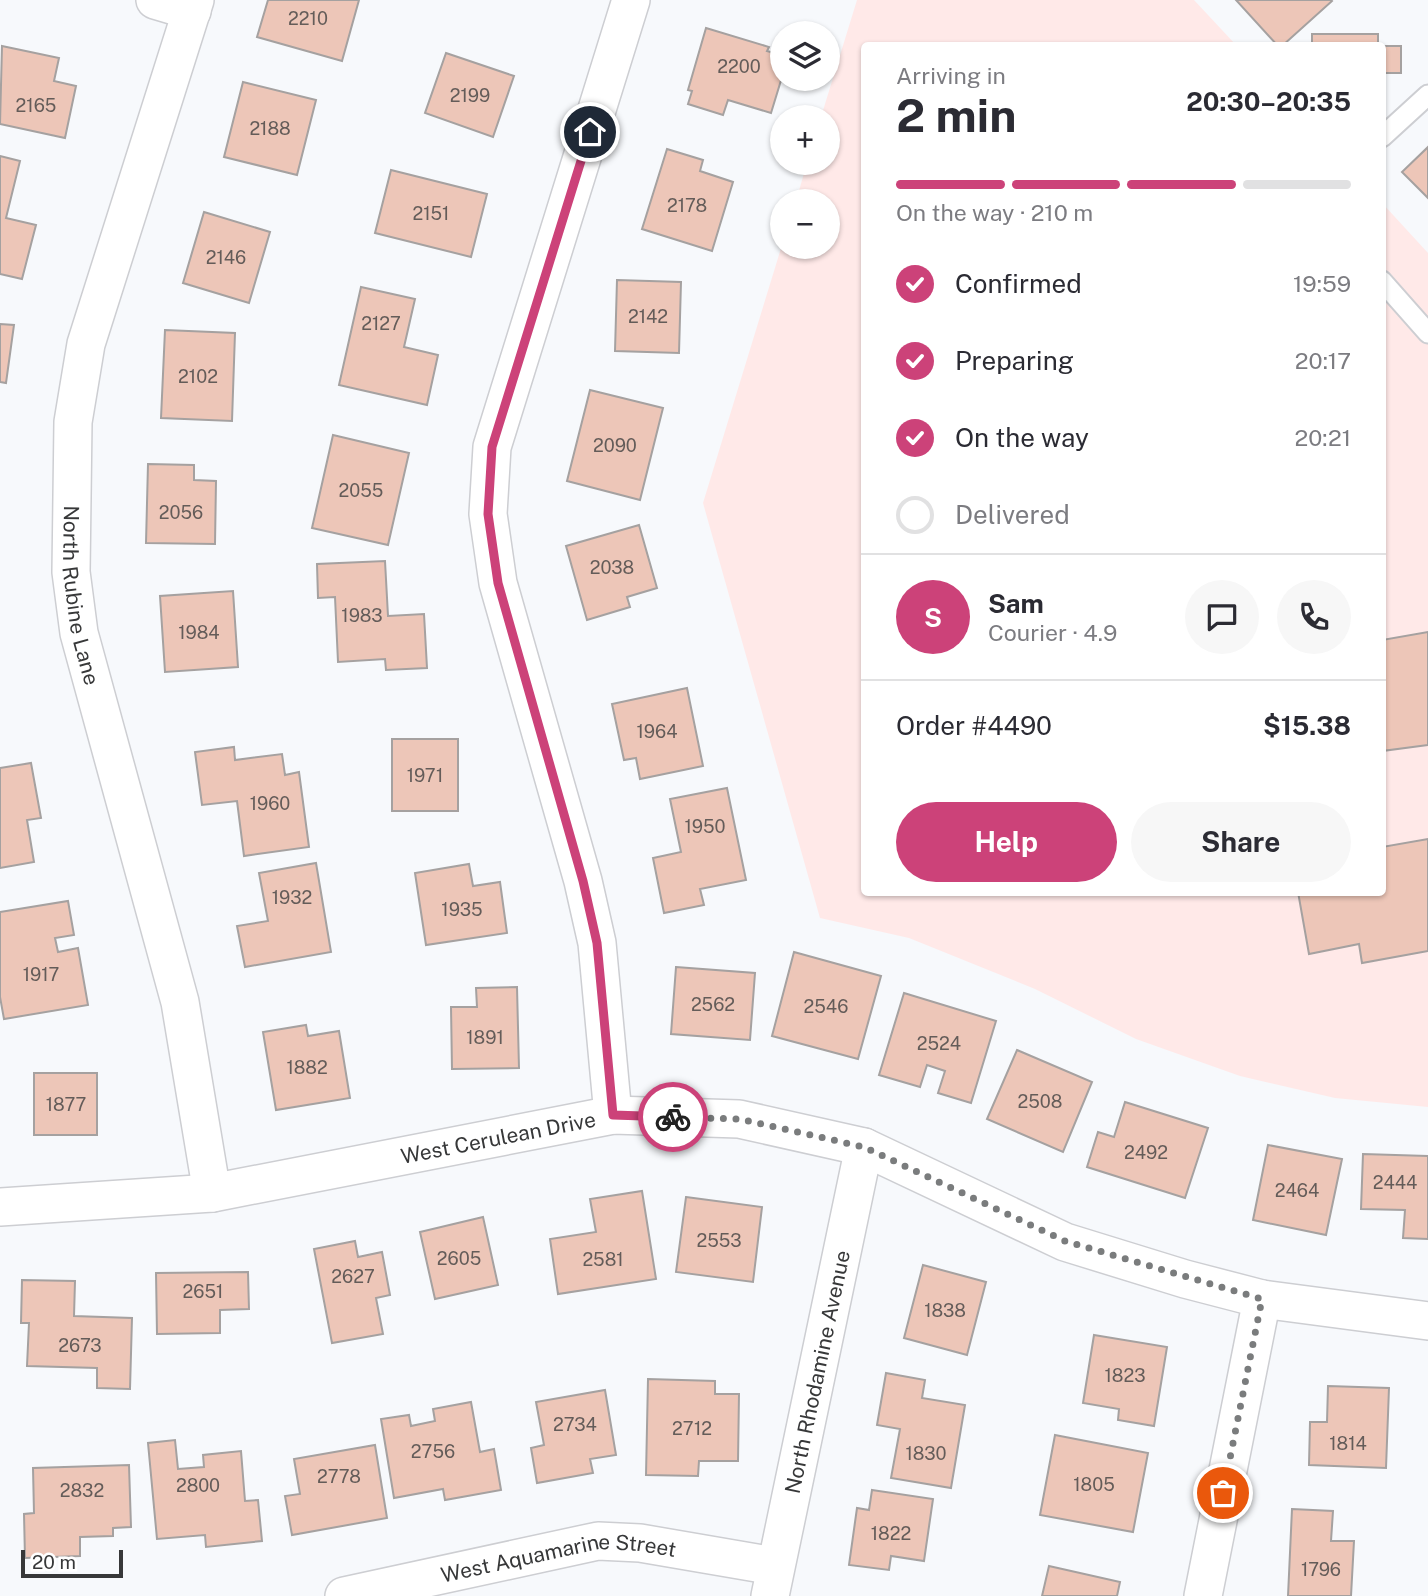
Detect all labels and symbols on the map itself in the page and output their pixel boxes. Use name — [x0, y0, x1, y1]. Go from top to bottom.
house number: 2210 — [288, 8, 328, 29]
house number: 2200 — [717, 56, 761, 77]
house number: 2199 — [450, 85, 490, 106]
house number: 2165 — [16, 95, 56, 116]
pin — [560, 102, 620, 162]
house number: 2188 — [249, 118, 291, 139]
house number: 2178 — [667, 195, 707, 216]
house number: 2151 — [413, 203, 449, 224]
house number: 2146 — [206, 247, 246, 268]
house number: 2142 — [628, 306, 668, 327]
house number: 2127 — [361, 313, 401, 334]
house number: 2102 — [178, 366, 218, 387]
house number: 2090 — [593, 435, 637, 456]
house number: 2055 — [339, 480, 383, 501]
house number: 2056 — [159, 502, 203, 523]
street label: North Rubine Lane — [58, 505, 105, 688]
house number: 2038 — [590, 557, 634, 578]
house number: 1983 — [341, 605, 383, 626]
house number: 1984 — [178, 622, 220, 643]
house number: 1964 — [637, 721, 677, 742]
house number: 1971 — [407, 765, 443, 786]
house number: 1960 — [250, 793, 290, 814]
house number: 1950 — [684, 816, 726, 837]
house number: 1932 — [272, 887, 312, 908]
house number: 1935 — [441, 899, 483, 920]
house number: 1917 — [23, 964, 59, 985]
house number: 2562 — [691, 994, 735, 1015]
house number: 2546 — [804, 996, 848, 1017]
house number: 1891 — [466, 1027, 504, 1048]
house number: 2524 — [917, 1033, 961, 1054]
house number: 1882 — [286, 1057, 328, 1078]
courier — [638, 1082, 708, 1152]
house number: 2508 — [1018, 1091, 1062, 1112]
house number: 1877 — [46, 1094, 86, 1115]
street label: West Cerulean Drive — [398, 1106, 598, 1169]
house number: 2492 — [1124, 1142, 1168, 1163]
house number: 2444 — [1373, 1172, 1417, 1193]
house number: 2464 — [1275, 1180, 1319, 1201]
house number: 2553 — [696, 1230, 742, 1251]
house number: 2605 — [437, 1248, 481, 1269]
street label: North Rhodamine Avenue — [779, 1248, 855, 1496]
house number: 2581 — [582, 1249, 624, 1270]
house number: 2627 — [331, 1266, 375, 1287]
house number: 2651 — [183, 1281, 223, 1302]
house number: 1838 — [924, 1300, 966, 1321]
house number: 2673 — [58, 1335, 102, 1356]
house number: 1823 — [1104, 1365, 1146, 1386]
house number: 2734 — [553, 1414, 597, 1435]
house number: 2712 — [672, 1418, 712, 1439]
house number: 1814 — [1329, 1433, 1367, 1454]
house number: 2756 — [411, 1441, 455, 1462]
house number: 1830 — [905, 1443, 947, 1464]
pin — [1193, 1463, 1253, 1523]
house number: 2778 — [317, 1466, 361, 1487]
house number: 1805 — [1073, 1474, 1115, 1495]
house number: 2800 — [176, 1475, 220, 1496]
house number: 2832 — [60, 1480, 104, 1501]
house number: 1822 — [871, 1523, 911, 1544]
street label: West Aquamarine Street — [438, 1529, 678, 1587]
scale bar — [21, 1547, 122, 1579]
house number: 1796 — [1301, 1559, 1341, 1580]

